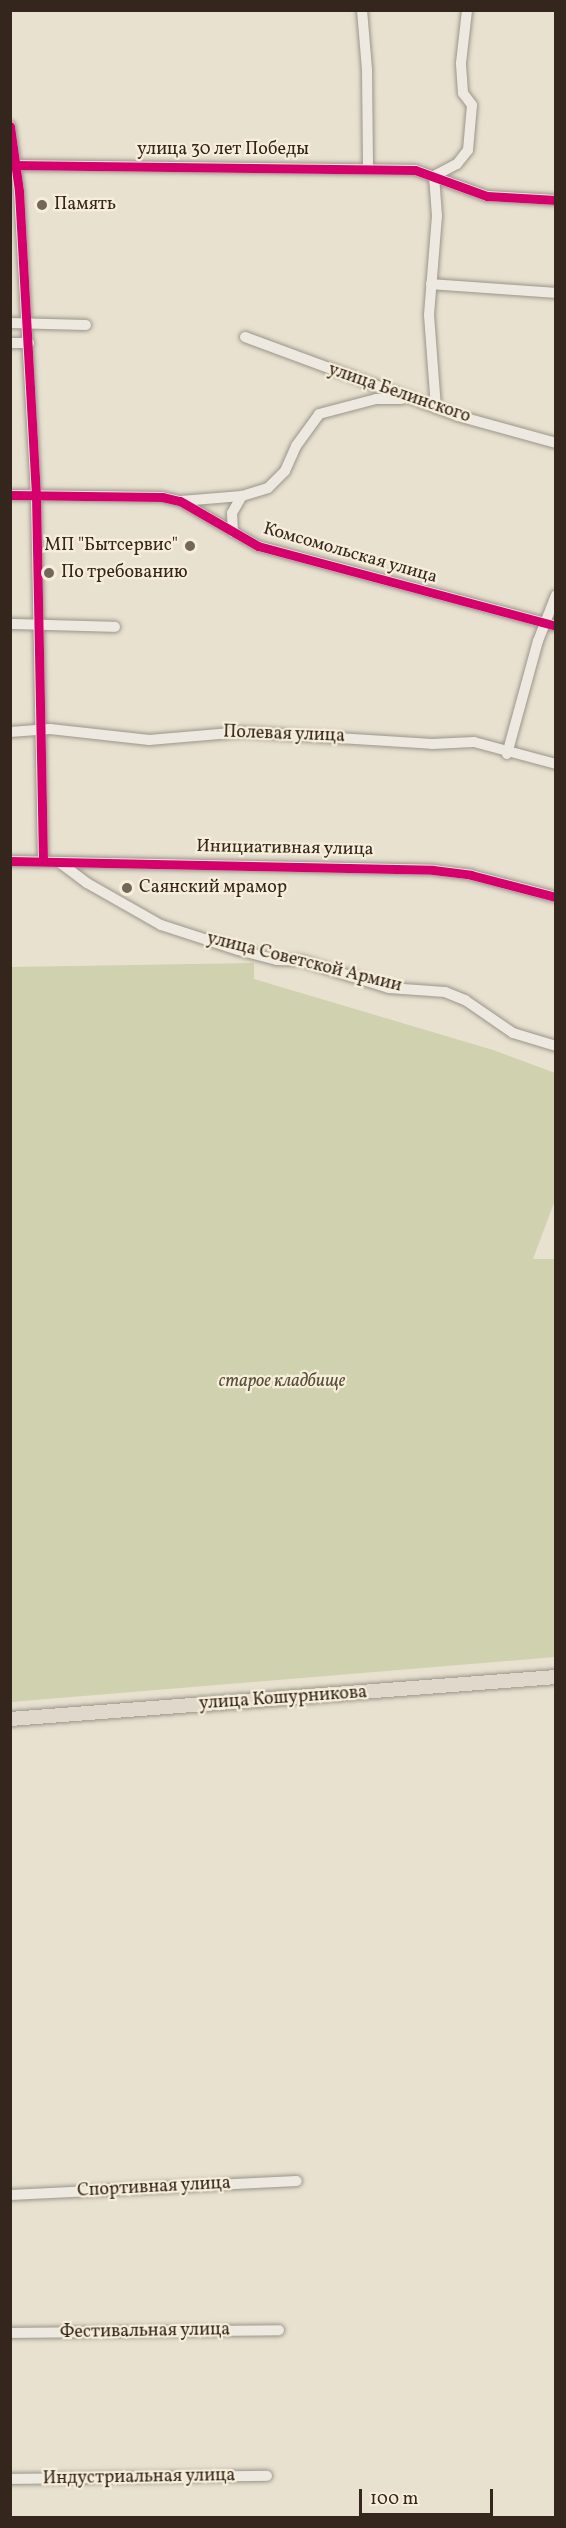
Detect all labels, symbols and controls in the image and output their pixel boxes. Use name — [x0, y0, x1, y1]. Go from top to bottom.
street label: улица 30 лет Победы — [137, 139, 309, 161]
place label: Память — [54, 194, 116, 216]
marker: Память — [35, 198, 49, 212]
street label: улица Белинского — [325, 359, 473, 429]
street label: Комсомольская улица — [260, 519, 440, 589]
place label: МП "Бытсервис" — [44, 535, 178, 557]
marker: МП "Бытсервис" — [183, 539, 197, 553]
place label: По требованию — [61, 562, 188, 584]
marker: По требованию — [42, 566, 56, 580]
street label: Полевая улица — [222, 722, 346, 748]
street label: Инициативная улица — [196, 837, 374, 861]
place label: Саянский мрамор — [139, 877, 287, 899]
marker: Саянский мрамор — [120, 881, 134, 895]
street label: улица Советской Армии — [204, 928, 404, 998]
park label: старое кладбище — [219, 1371, 345, 1393]
street label: улица Кошурникова — [198, 1682, 368, 1716]
street label: Спортивная улица — [76, 2173, 232, 2203]
street label: Фестивальная улица — [59, 2320, 231, 2344]
street label: Индустриальная улица — [42, 2466, 236, 2490]
scale bar — [362, 2477, 496, 2515]
text: 100 m — [370, 2487, 419, 2512]

